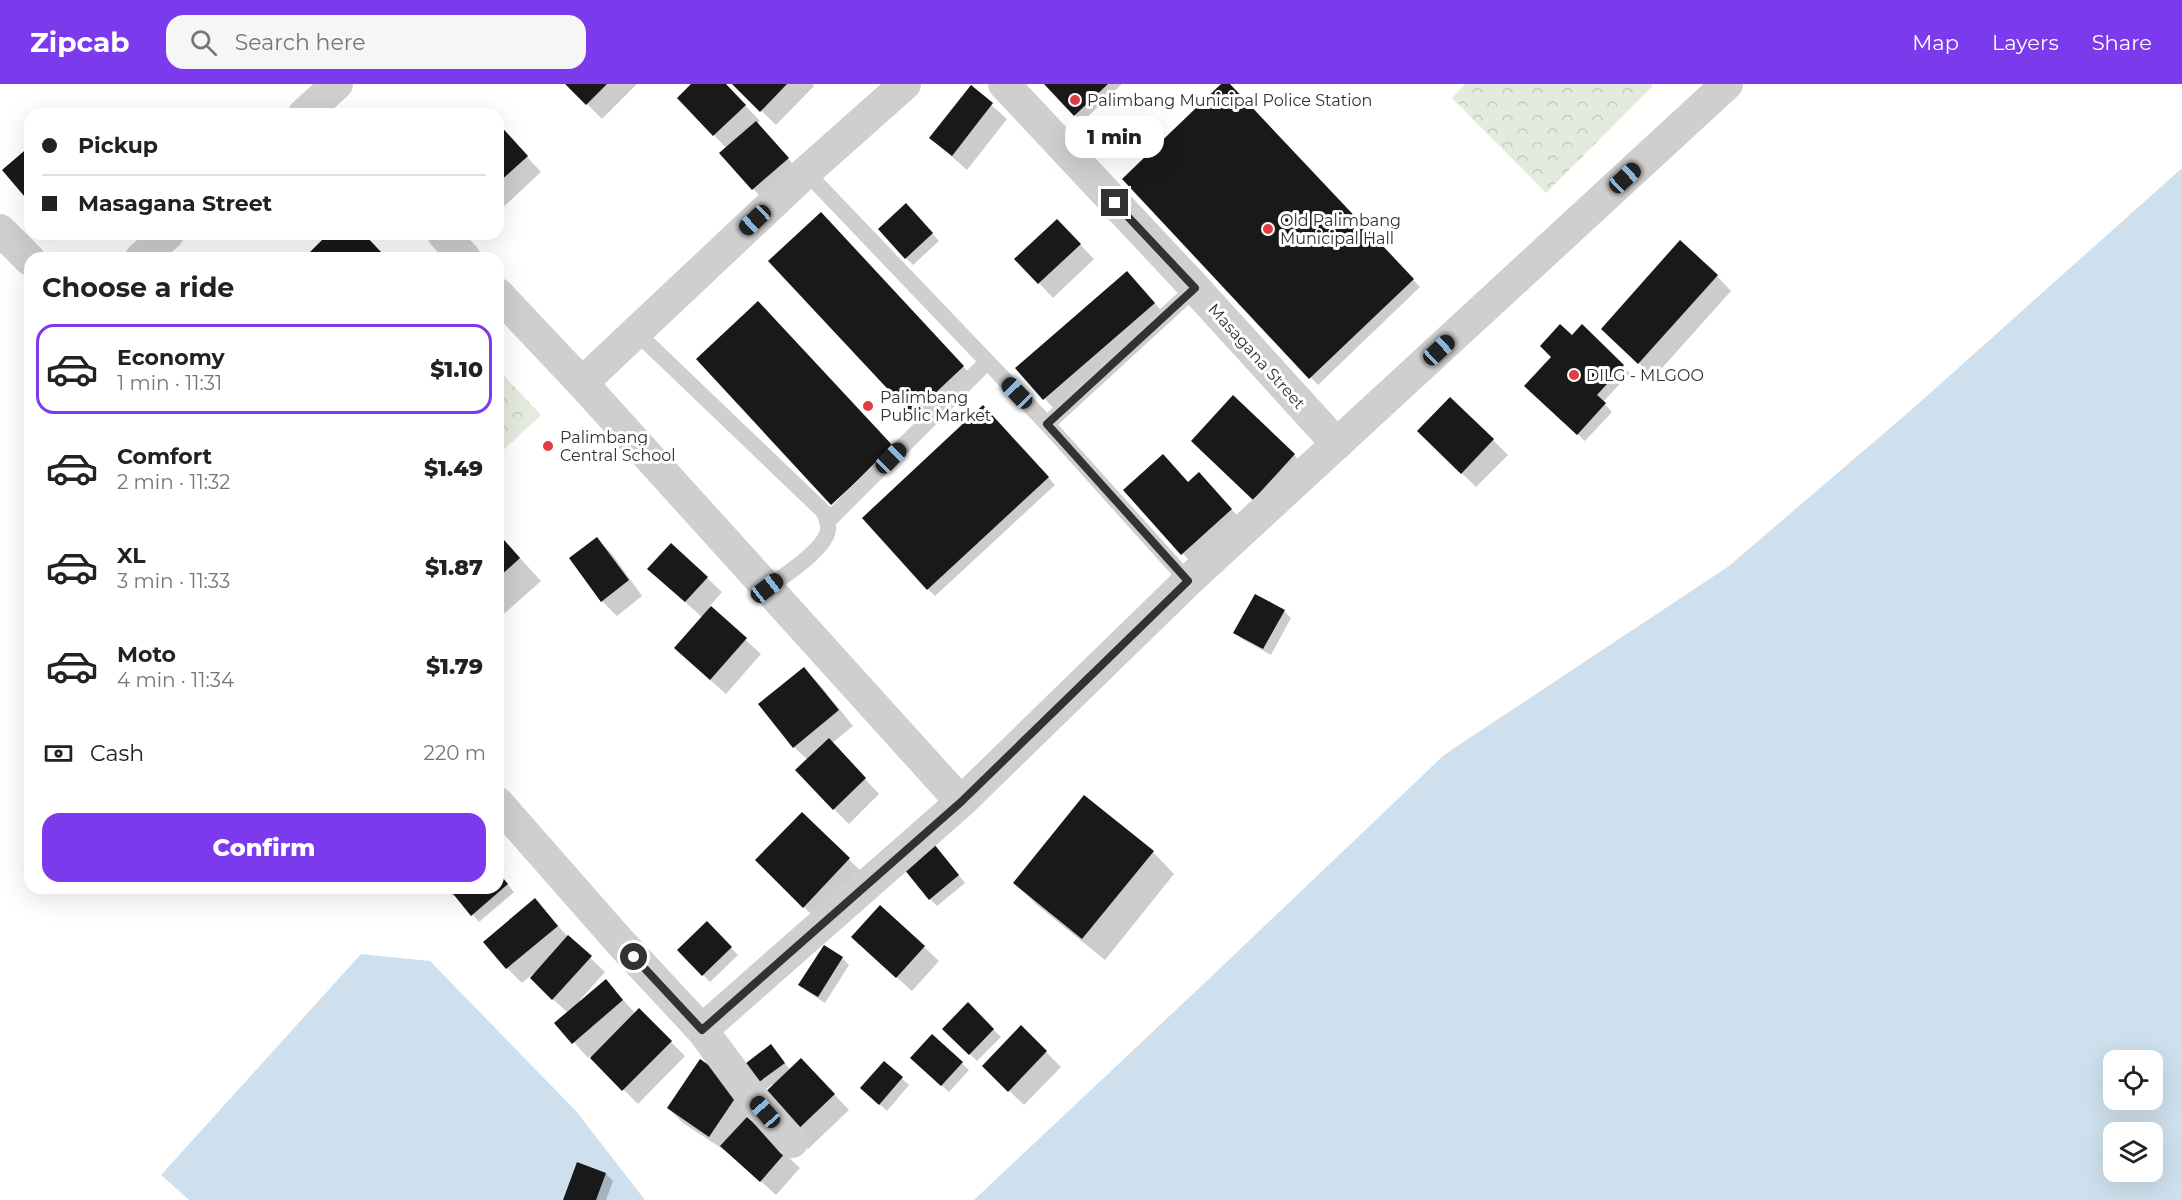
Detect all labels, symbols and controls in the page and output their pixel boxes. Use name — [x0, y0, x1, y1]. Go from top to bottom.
search box — [166, 15, 586, 69]
text: Zipcab — [30, 25, 130, 59]
icon: search — [187, 26, 220, 59]
text: Search here — [235, 29, 366, 56]
text: Map — [1912, 30, 1959, 55]
text: Layers — [1992, 30, 2059, 55]
text: Share — [2092, 30, 2152, 55]
place label: Palimbang Municipal Police Station — [1087, 91, 1372, 110]
marker: Palimbang Municipal Police Station — [1068, 93, 1082, 107]
callout: 1 min — [1066, 116, 1164, 158]
text: 1 min — [1087, 125, 1142, 149]
text: Pickup — [78, 132, 158, 159]
car — [1606, 159, 1644, 197]
route end — [1101, 189, 1128, 216]
text: Masagana Street — [78, 190, 272, 217]
car — [736, 201, 774, 239]
place label: Old Palimbang Municipal Hall — [1280, 211, 1401, 248]
marker: Old Palimbang Municipal Hall — [1261, 222, 1275, 236]
text: Choose a ride — [42, 271, 234, 304]
street label: Masagana Street — [1204, 300, 1309, 413]
car — [1420, 331, 1458, 369]
icon: car — [45, 342, 99, 396]
text: Economy — [117, 344, 225, 371]
text: $1.10 — [430, 356, 483, 383]
place label: DILG - MLGOO — [1586, 366, 1704, 385]
marker: DILG - MLGOO — [1567, 368, 1581, 382]
text: 1 min · 11:31 — [117, 371, 222, 395]
car — [998, 374, 1036, 412]
place label: Palimbang Public Market — [880, 388, 992, 425]
marker: Palimbang Public Market — [861, 399, 875, 413]
place label: Palimbang Central School — [560, 428, 676, 465]
marker: Palimbang Central School — [541, 439, 555, 453]
car — [872, 439, 910, 477]
icon: car — [45, 441, 99, 495]
text: Comfort — [117, 443, 212, 470]
text: $1.49 — [424, 455, 483, 482]
text: 2 min · 11:32 — [117, 470, 230, 494]
icon: car — [45, 540, 99, 594]
text: XL — [117, 542, 146, 569]
text: $1.87 — [425, 554, 483, 581]
text: 3 min · 11:33 — [117, 569, 230, 593]
car — [747, 570, 787, 606]
icon: car — [45, 639, 99, 693]
text: Moto — [117, 641, 176, 668]
text: $1.79 — [426, 653, 483, 680]
text: 4 min · 11:34 — [117, 668, 234, 692]
icon: cash — [42, 737, 75, 770]
text: Cash — [90, 740, 144, 767]
text: 220 m — [424, 741, 486, 765]
button: Confirm — [42, 813, 486, 882]
route start — [620, 943, 647, 970]
map controls — [2103, 1050, 2163, 1182]
button: locate — [2103, 1050, 2163, 1110]
car — [746, 1093, 784, 1131]
button: layers — [2103, 1122, 2163, 1182]

